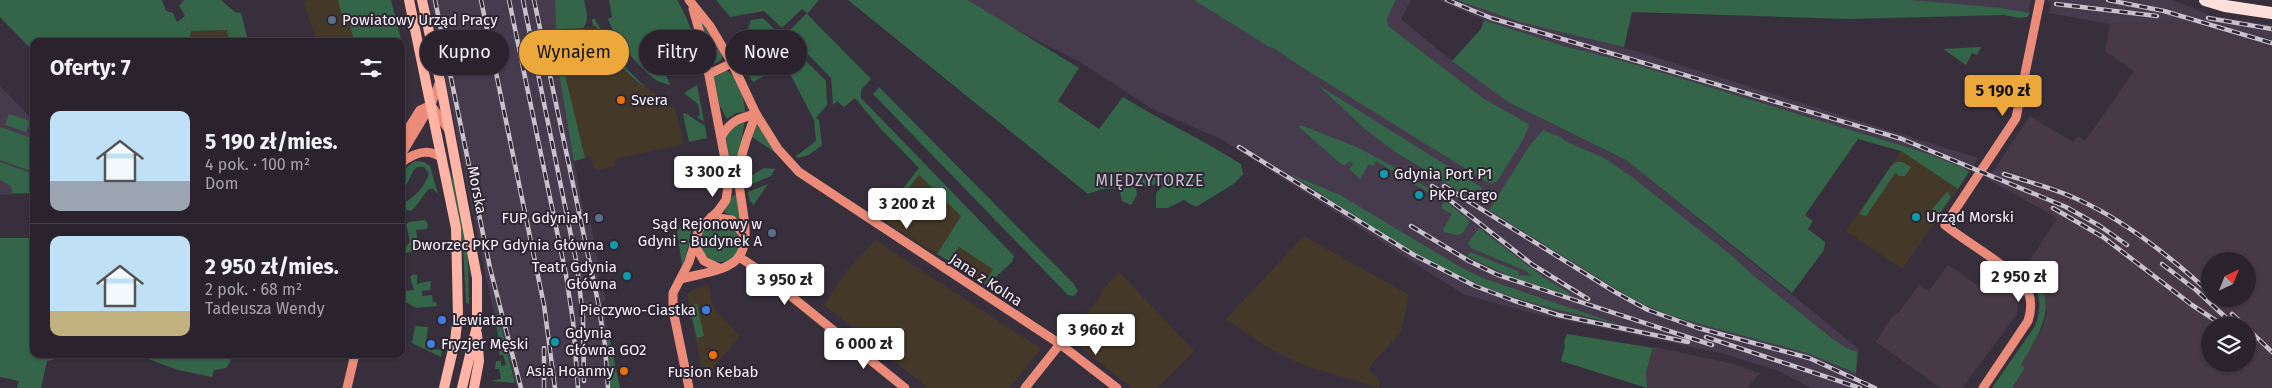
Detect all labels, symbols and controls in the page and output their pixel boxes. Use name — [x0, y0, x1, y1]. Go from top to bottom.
place label: Powiatowy Urząd Pracy — [342, 11, 498, 29]
marker: Powiatowy Urząd Pracy — [326, 14, 338, 26]
chip: Kupno — [420, 30, 509, 75]
chip: Wynajem — [519, 30, 629, 75]
chip: Filtry — [639, 30, 716, 75]
chip: Nowe — [726, 30, 807, 75]
icon: filters — [357, 54, 385, 82]
text: Oferty: 7 — [50, 55, 131, 81]
pin: 5 190 zł — [1951, 74, 2055, 117]
text: 5 190 zł — [1976, 81, 2030, 100]
place label: Svera — [631, 91, 668, 109]
marker: Svera — [615, 94, 627, 106]
text: 5 190 zł/mies. — [205, 129, 338, 155]
icon: home — [90, 131, 150, 191]
text: 4 pok. · 100 m² — [205, 155, 310, 174]
pin: 3 300 zł — [661, 156, 765, 198]
text: 3 300 zł — [685, 162, 741, 181]
street label: Morska — [464, 164, 490, 216]
place label: Gdynia Port P1 — [1394, 165, 1492, 183]
marker: Gdynia Port P1 — [1378, 168, 1390, 180]
district label: MIĘDZYTORZE — [1095, 171, 1205, 190]
text: Dom — [205, 174, 238, 193]
place label: PKP Cargo — [1429, 186, 1498, 204]
pin: 3 200 zł — [855, 188, 959, 230]
marker: PKP Cargo — [1413, 189, 1425, 201]
text: 3 200 zł — [879, 194, 935, 213]
place label: Urząd Morski — [1926, 208, 2014, 226]
place label: FUP Gdynia 1 — [502, 209, 589, 227]
marker: Urząd Morski — [1910, 211, 1922, 223]
marker: FUP Gdynia 1 — [593, 212, 605, 224]
place label: Sąd Rejonowy w Gdyni - Budynek A — [638, 215, 762, 250]
marker: Sąd Rejonowy w Gdyni - Budynek A — [766, 227, 778, 239]
place label: Dworzec PKP Gdynia Główna — [412, 236, 604, 254]
marker: Dworzec PKP Gdynia Główna — [608, 239, 620, 251]
street label: Jana z Kolna — [946, 250, 1026, 310]
north arrow — [2201, 252, 2256, 308]
map controls — [2201, 252, 2256, 372]
text: 2 950 zł/mies. — [205, 254, 339, 280]
icon: home — [90, 256, 150, 316]
place label: Teatr Gdynia Główna — [532, 258, 617, 293]
pin: 2 950 zł — [1967, 260, 2071, 303]
pin: 3 950 zł — [733, 264, 837, 306]
text: 2 950 zł — [1991, 267, 2047, 286]
marker: Teatr Gdynia Główna — [621, 270, 633, 282]
text: 3 950 zł — [757, 270, 813, 289]
text: 2 pok. · 68 m² — [205, 280, 302, 299]
text: Tadeusza Wendy — [205, 299, 325, 318]
place label: Pieczywo-Ciastka — [580, 301, 696, 319]
marker: Pieczywo-Ciastka — [700, 304, 712, 316]
place label: Lewiatan — [452, 311, 513, 329]
marker: Lewiatan — [436, 314, 448, 326]
pin: 3 960 zł — [1044, 314, 1148, 356]
button: layers — [2201, 317, 2256, 372]
text: 3 960 zł — [1068, 320, 1124, 339]
place label: Gdynia Główna GO2 — [565, 324, 646, 359]
pin: 6 000 zł — [812, 328, 916, 370]
text: 6 000 zł — [835, 334, 893, 353]
place label: Fryzjer Męski — [441, 335, 528, 353]
marker: Gdynia Główna GO2 — [549, 336, 561, 348]
marker: Fryzjer Męski — [425, 338, 437, 350]
marker: Fusion Kebab — [707, 349, 719, 361]
place label: Asia Hoanmy — [526, 362, 615, 380]
place label: Fusion Kebab — [668, 363, 758, 381]
marker: Asia Hoanmy — [618, 365, 630, 377]

